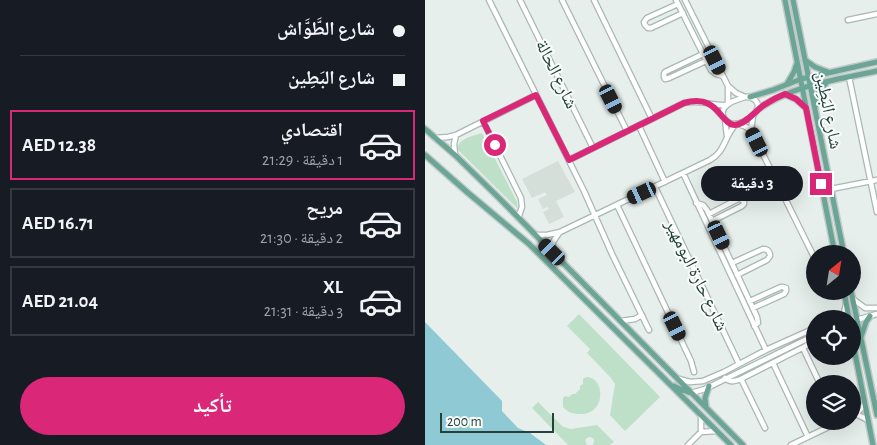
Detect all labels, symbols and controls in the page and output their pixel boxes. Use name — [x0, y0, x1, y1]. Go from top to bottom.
text: شارع الطَّوَّاش — [277, 20, 375, 39]
street label: شارع الحالة — [531, 37, 580, 112]
car — [701, 43, 728, 77]
text: شارع البَطِين — [288, 69, 375, 88]
street label: شارع البَطِين — [811, 70, 844, 151]
car — [597, 82, 624, 116]
text: اقتصادي — [281, 121, 343, 140]
icon: car — [358, 123, 403, 168]
car — [743, 125, 770, 159]
route start — [484, 134, 506, 156]
text: AED 12.38 — [22, 136, 96, 155]
text: 1 دقيقة · 21:29 — [262, 152, 343, 168]
callout: 3 دقيقة — [701, 166, 803, 202]
route end — [810, 173, 832, 195]
text: 3 دقيقة — [731, 175, 773, 191]
car — [625, 180, 658, 206]
text: مريح — [306, 199, 343, 218]
icon: car — [358, 201, 403, 246]
text: AED 16.71 — [22, 214, 94, 233]
street label: شارع حارة البومهير — [660, 216, 731, 334]
car — [705, 218, 732, 252]
text: 2 دقيقة · 21:30 — [260, 230, 343, 246]
car — [536, 236, 567, 268]
north arrow — [806, 245, 861, 300]
map controls — [806, 245, 861, 430]
text: XL — [323, 278, 343, 297]
icon: car — [358, 279, 403, 324]
text: AED 21.04 — [22, 292, 98, 311]
text: 3 دقيقة · 21:31 — [264, 303, 343, 319]
car — [661, 309, 688, 343]
button: locate — [806, 310, 861, 365]
button: layers — [806, 375, 861, 430]
button: تأكيد — [20, 377, 405, 435]
scale bar — [440, 410, 554, 433]
text: 200 m — [447, 415, 482, 429]

